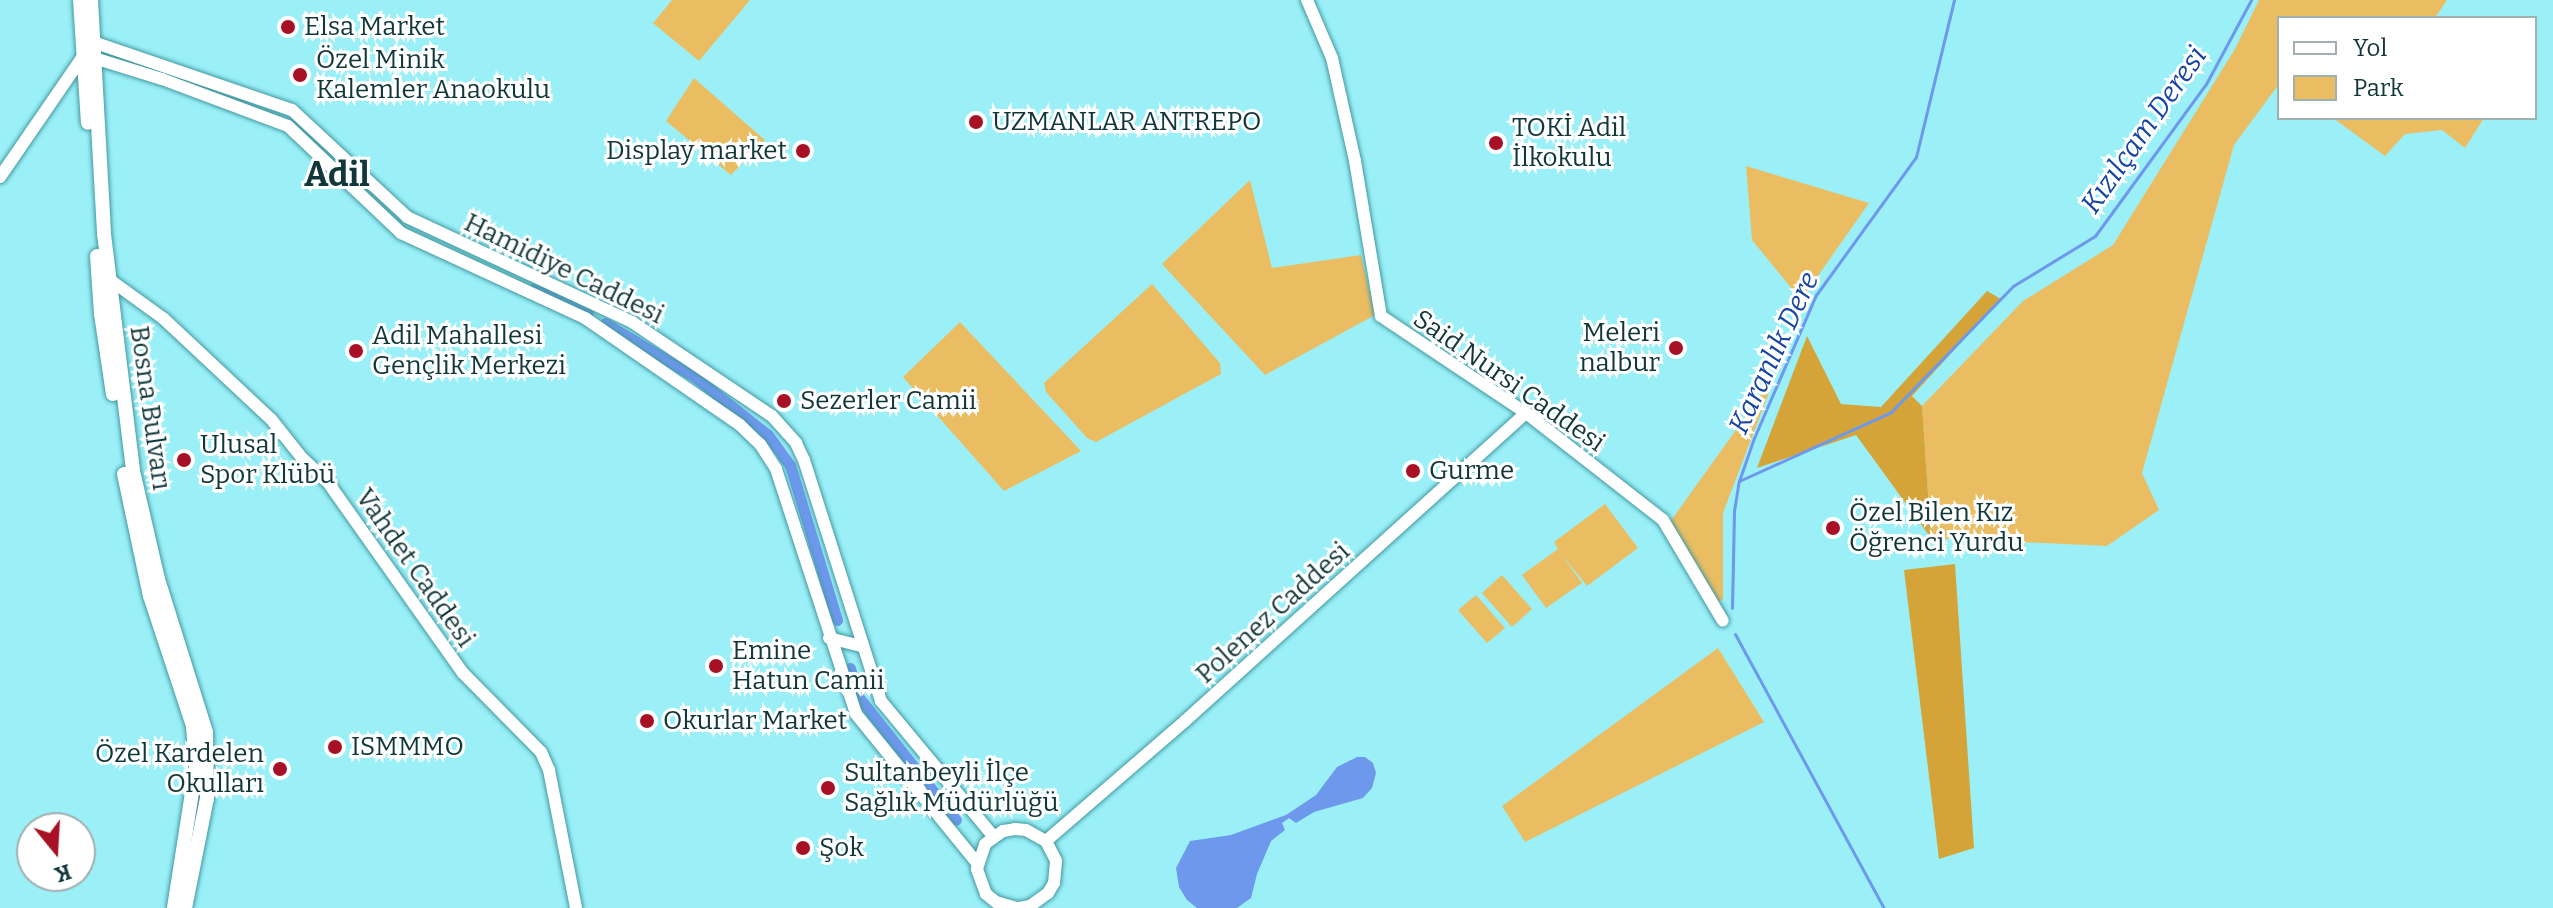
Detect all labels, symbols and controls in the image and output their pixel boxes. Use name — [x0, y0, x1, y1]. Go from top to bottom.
place label: Elsa Market — [304, 11, 445, 43]
legend — [2277, 16, 2537, 120]
marker: Elsa Market — [279, 18, 297, 36]
text: Yol — [2353, 34, 2387, 62]
water label: Kızılçam Deresi — [2074, 40, 2214, 220]
place label: Özel Minik Kalemler Anaokulu — [316, 44, 550, 106]
marker: Özel Minik Kalemler Anaokulu — [291, 66, 309, 84]
text: Park — [2353, 74, 2404, 102]
place label: UZMANLAR ANTREPO — [992, 106, 1261, 138]
place label: TOKİ Adil İlkokulu — [1512, 112, 1626, 174]
marker: UZMANLAR ANTREPO — [967, 113, 985, 131]
marker: TOKİ Adil İlkokulu — [1487, 134, 1505, 152]
place label: Display market — [606, 135, 787, 167]
marker: Display market — [794, 142, 812, 160]
district label: Adil — [304, 155, 370, 195]
street label: Hamidiye Caddesi — [459, 207, 669, 331]
water label: Karanlık Dere — [1722, 267, 1826, 439]
street label: Said Nursi Caddesi — [1407, 303, 1611, 459]
place label: Meleri nalbur — [1579, 317, 1660, 378]
place label: Adil Mahallesi Gençlik Merkezi — [372, 320, 566, 382]
street label: Bosna Bulvarı — [123, 324, 177, 492]
marker: Meleri nalbur — [1667, 339, 1685, 357]
marker: Adil Mahallesi Gençlik Merkezi — [347, 342, 365, 360]
place label: Sezerler Camii — [800, 385, 976, 417]
marker: Sezerler Camii — [775, 392, 793, 410]
place label: Ulusal Spor Klübü — [200, 429, 335, 490]
marker: Ulusal Spor Klübü — [175, 451, 193, 469]
place label: Gurme — [1429, 455, 1514, 487]
marker: Gurme — [1404, 462, 1422, 480]
street label: Vahdet Caddesi — [349, 483, 481, 653]
place label: Özel Bilen Kız Öğrenci Yurdu — [1849, 497, 2024, 558]
marker: Özel Bilen Kız Öğrenci Yurdu — [1824, 519, 1842, 537]
street label: Polenez Caddesi — [1190, 536, 1356, 690]
place label: Emine Hatun Camii — [732, 635, 884, 696]
marker: Emine Hatun Camii — [707, 657, 725, 675]
place label: Okurlar Market — [663, 705, 847, 737]
marker: Okurlar Market — [638, 712, 656, 730]
place label: ISMMMO — [351, 731, 464, 763]
place label: Özel Kardelen Okulları — [95, 738, 264, 800]
marker: ISMMMO — [326, 738, 344, 756]
place label: Sultanbeyli İlçe Sağlık Müdürlüğü — [844, 757, 1059, 818]
marker: Özel Kardelen Okulları — [271, 760, 289, 778]
marker: Sultanbeyli İlçe Sağlık Müdürlüğü — [819, 779, 837, 797]
north arrow — [16, 812, 96, 892]
place label: Şok — [819, 832, 864, 864]
marker: Şok — [794, 839, 812, 857]
text: K — [51, 858, 75, 889]

